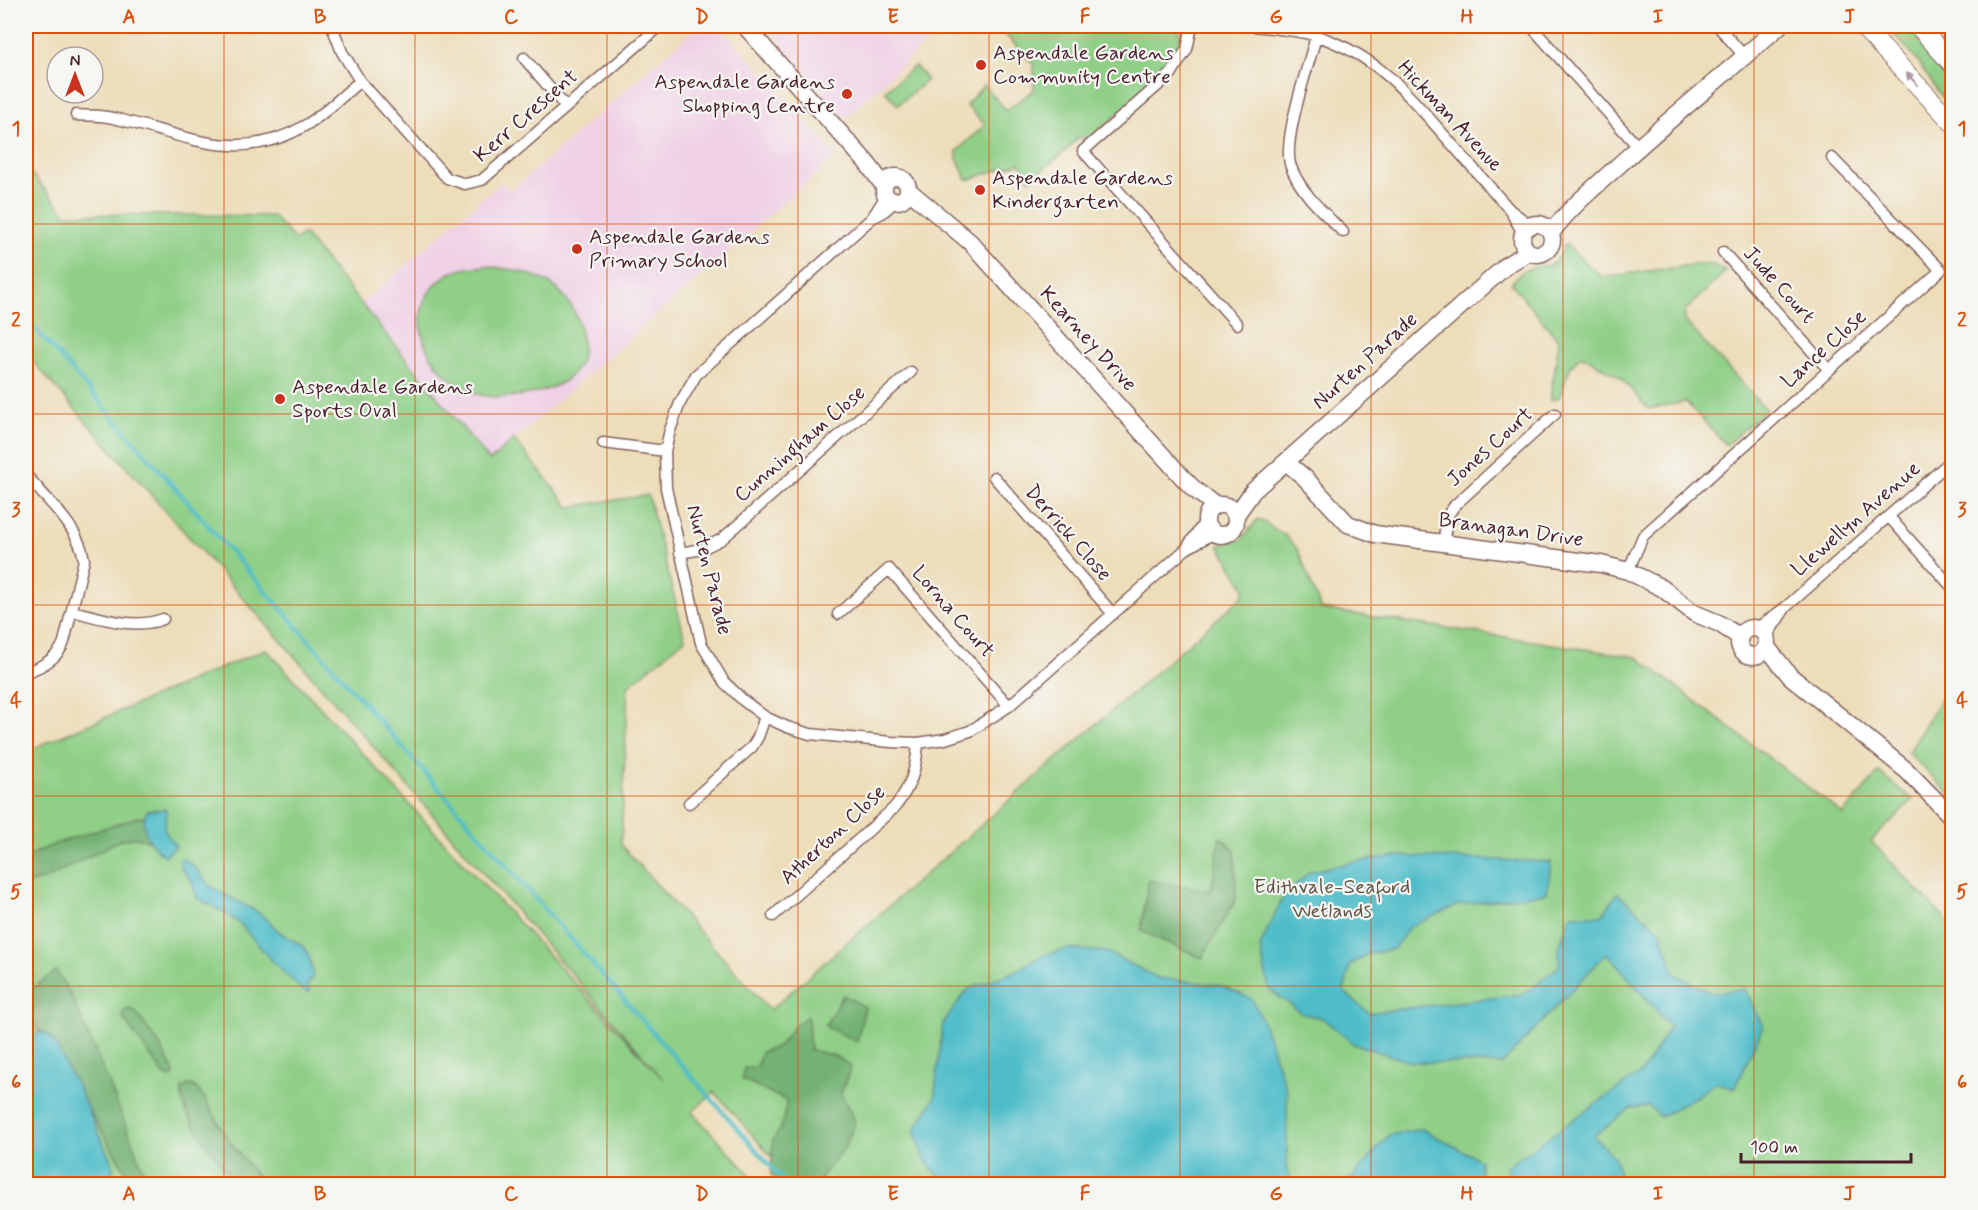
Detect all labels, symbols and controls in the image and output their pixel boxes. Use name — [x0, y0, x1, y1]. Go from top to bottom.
text: A — [122, 4, 136, 31]
text: B — [314, 4, 327, 31]
text: C — [504, 4, 519, 31]
text: D — [695, 4, 709, 31]
text: E — [887, 4, 899, 31]
text: F — [1080, 4, 1091, 31]
text: G — [1269, 4, 1283, 31]
text: H — [1460, 4, 1474, 31]
text: I — [1653, 4, 1663, 31]
text: J — [1843, 4, 1855, 31]
place label: Aspendale Gardens Community Centre — [993, 39, 1174, 91]
north arrow — [45, 45, 105, 105]
text: N — [70, 51, 80, 72]
street label: Hickman Avenue — [1391, 54, 1509, 178]
marker: Aspendale Gardens Community Centre — [974, 58, 988, 72]
street label: Kerr Crescent — [468, 63, 584, 169]
place label: Aspendale Gardens Shopping Centre — [654, 68, 835, 120]
one-way arrow — [1906, 73, 1920, 87]
marker: Aspendale Gardens Shopping Centre — [840, 87, 854, 101]
text: 1 — [12, 116, 20, 143]
text: 1 — [1958, 116, 1966, 143]
place label: Aspendale Gardens Kindergarten — [992, 164, 1173, 218]
marker: Aspendale Gardens Kindergarten — [973, 183, 987, 197]
place label: Aspendale Gardens Primary School — [589, 223, 770, 275]
street label: Jude Court — [1737, 240, 1821, 330]
marker: Aspendale Gardens Primary School — [570, 242, 584, 256]
street label: Kearney Drive — [1033, 280, 1143, 398]
street label: Lance Close — [1775, 303, 1873, 395]
street label: Nurten Parade — [1306, 306, 1424, 416]
text: 2 — [11, 307, 21, 334]
text: 2 — [1957, 307, 1967, 334]
place label: Aspendale Gardens Sports Oval — [292, 373, 473, 425]
street label: Cunningham Close — [728, 379, 873, 510]
marker: Aspendale Gardens Sports Oval — [273, 392, 287, 406]
street label: Jones Court — [1441, 401, 1539, 493]
street label: Llewellyn Avenue — [1785, 455, 1927, 583]
street label: Derrick Close — [1018, 479, 1118, 587]
text: 3 — [11, 497, 21, 524]
text: 3 — [1957, 497, 1967, 524]
street label: Nurten Parade — [679, 502, 739, 638]
street label: Branagan Drive — [1437, 506, 1585, 554]
street label: Lorna Court — [905, 560, 1001, 664]
text: 4 — [10, 688, 22, 715]
text: 4 — [1956, 688, 1968, 715]
street label: Atherton Close — [774, 779, 892, 891]
park label: Edithvale-Seaford Wetlands — [1254, 873, 1410, 925]
text: 5 — [10, 879, 22, 906]
text: 5 — [1956, 879, 1968, 906]
text: 6 — [11, 1069, 21, 1096]
text: 6 — [1957, 1069, 1967, 1096]
scale bar — [1741, 1126, 1910, 1164]
text: 100 m — [1750, 1136, 1798, 1160]
text: A — [122, 1181, 136, 1208]
text: B — [314, 1181, 327, 1208]
text: C — [504, 1181, 519, 1208]
text: D — [695, 1181, 709, 1208]
text: E — [887, 1181, 899, 1208]
text: F — [1080, 1181, 1091, 1208]
text: G — [1269, 1181, 1283, 1208]
text: H — [1460, 1181, 1474, 1208]
text: I — [1653, 1181, 1663, 1208]
text: J — [1843, 1181, 1855, 1208]

